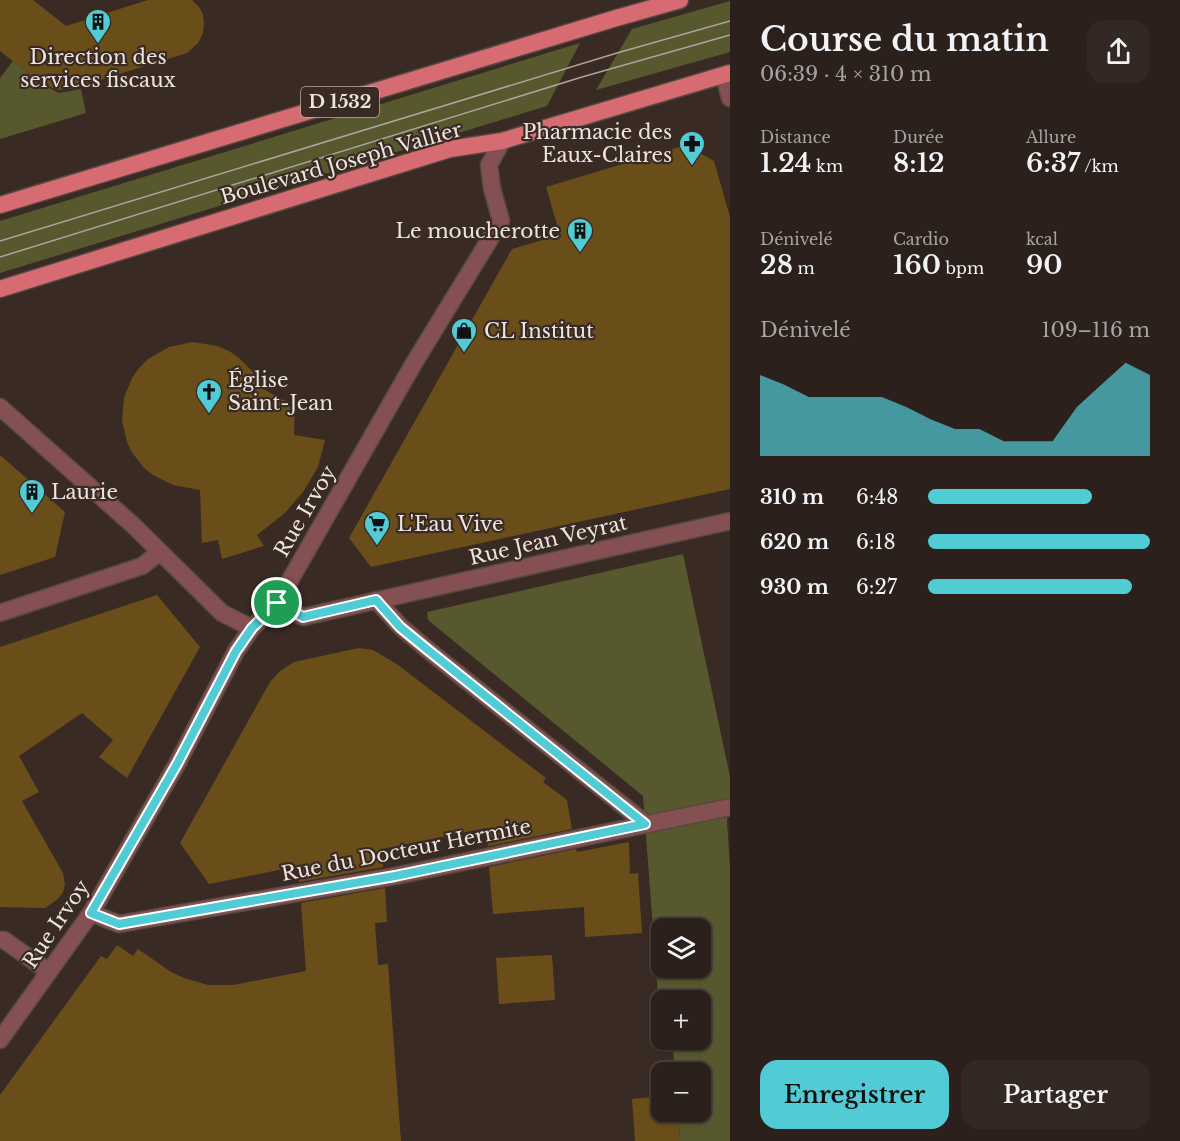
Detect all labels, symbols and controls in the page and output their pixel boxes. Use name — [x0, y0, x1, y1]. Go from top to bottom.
building icon: Direction des services fiscaux — [83, 7, 113, 45]
text: Course du matin — [760, 19, 1049, 60]
button: share — [1087, 20, 1150, 83]
place label: Direction des services fiscaux — [20, 45, 176, 92]
text: 06:39 · 4 × 310 m — [760, 62, 931, 86]
road number: D 1532 — [301, 87, 379, 117]
street label: Boulevard Joseph Vallier — [217, 117, 465, 209]
place label: Pharmacie des Eaux-Claires — [523, 120, 672, 167]
text: Distance — [760, 127, 831, 147]
text: Durée — [893, 127, 944, 147]
text: Allure — [1026, 127, 1076, 147]
pharmacy icon: Pharmacie des Eaux-Claires — [677, 129, 707, 167]
text: 1.24 — [760, 147, 811, 179]
text: 8:12 — [893, 147, 945, 179]
text: 6:37 — [1026, 147, 1080, 179]
text: km — [811, 156, 843, 176]
text: /km — [1080, 156, 1119, 176]
building icon: Le moucherotte — [565, 216, 595, 254]
place label: Le moucherotte — [395, 219, 560, 243]
text: Dénivelé — [760, 229, 833, 249]
text: Cardio — [893, 229, 949, 249]
text: kcal — [1026, 229, 1058, 249]
text: 28 — [760, 249, 793, 281]
text: 160 — [893, 249, 941, 281]
text: 90 — [1026, 249, 1063, 281]
text: m — [793, 258, 815, 278]
text: bpm — [941, 258, 984, 278]
shop icon: CL Institut — [449, 316, 479, 354]
text: Dénivelé — [760, 318, 851, 342]
text: 109–116 m — [1042, 318, 1150, 342]
place label: CL Institut — [484, 319, 594, 343]
place label: Église Saint-Jean — [228, 367, 333, 415]
church icon: Église Saint-Jean — [194, 377, 224, 415]
street label: Rue Irvoy — [269, 461, 341, 561]
building icon: Laurie — [17, 477, 47, 515]
place label: Laurie — [51, 480, 118, 504]
text: 310 m — [760, 485, 824, 509]
text: 6:48 — [856, 485, 898, 509]
supermarket icon: L'Eau Vive — [362, 509, 392, 547]
street label: Rue Jean Veyrat — [467, 510, 630, 570]
place label: L'Eau Vive — [397, 512, 503, 536]
text: 620 m — [760, 530, 829, 554]
text: 6:18 — [856, 530, 896, 554]
text: 930 m — [760, 575, 829, 599]
text: 6:27 — [856, 575, 897, 599]
pin — [251, 577, 302, 628]
icon: arrive — [260, 586, 293, 619]
street label: Rue du Docteur Hermite — [279, 814, 533, 886]
street label: Rue Irvoy — [18, 875, 94, 973]
map controls — [651, 918, 711, 1122]
button: layers — [651, 918, 711, 978]
button: + — [651, 990, 711, 1050]
button: Enregistrer — [760, 1060, 949, 1129]
button: Partager — [961, 1060, 1150, 1129]
button: − — [651, 1062, 711, 1122]

